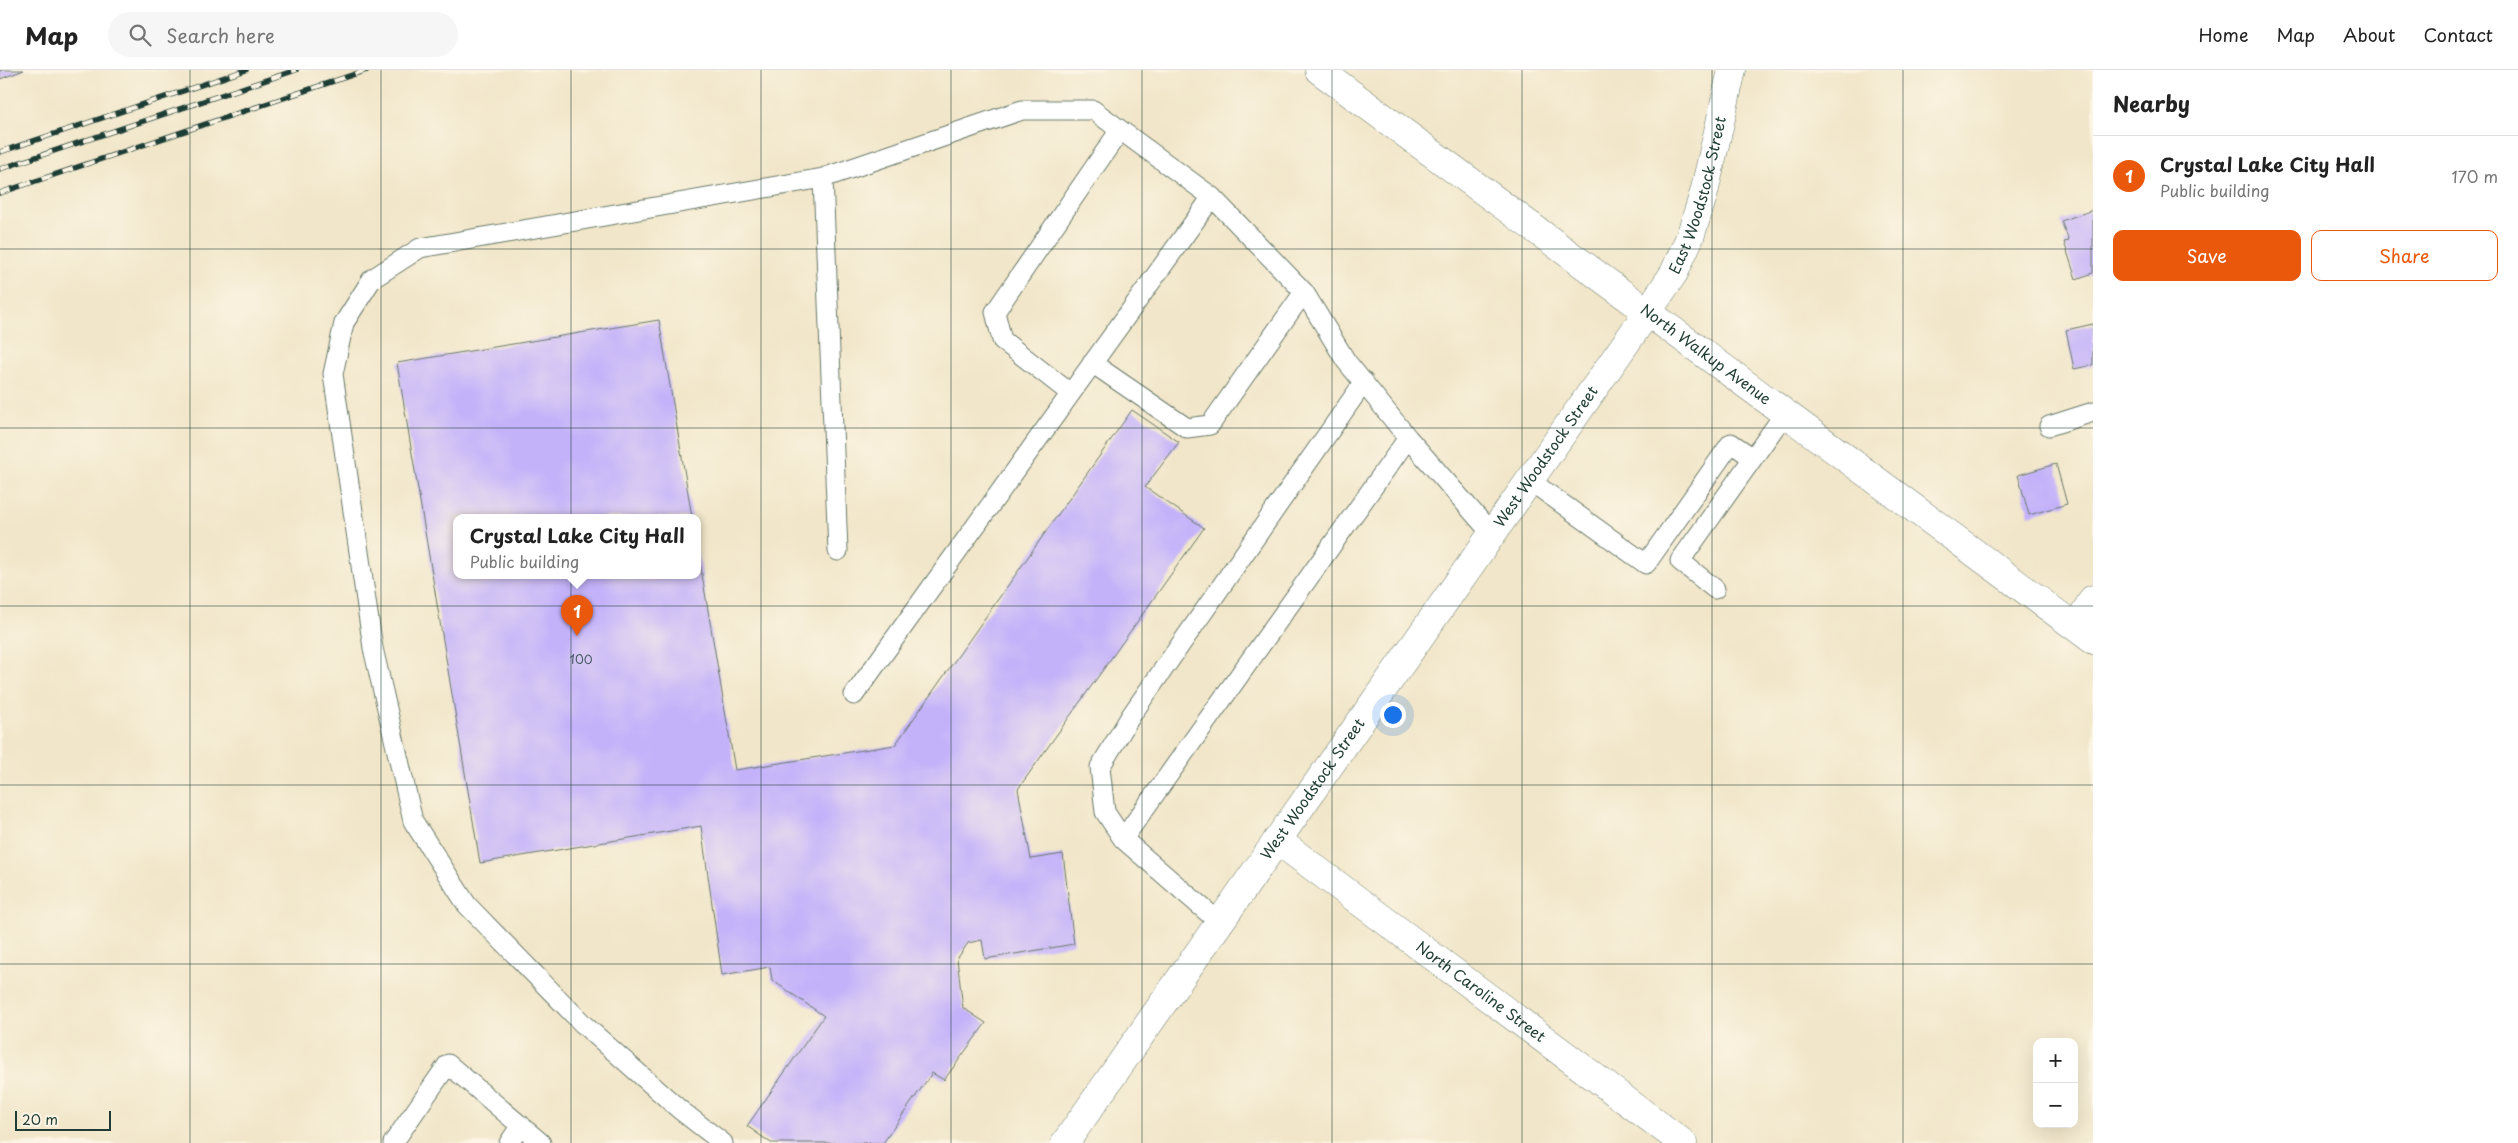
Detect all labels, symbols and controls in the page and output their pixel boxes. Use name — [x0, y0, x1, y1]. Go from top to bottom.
search box — [108, 12, 458, 57]
text: Map — [25, 17, 78, 53]
icon: search — [126, 21, 154, 49]
text: Search here — [166, 21, 275, 49]
text: Home — [2198, 21, 2248, 48]
text: Map — [2276, 21, 2315, 48]
text: About — [2343, 21, 2395, 48]
text: Contact — [2423, 21, 2493, 48]
text: Nearby — [2113, 87, 2190, 119]
street label: East Woodstock Street — [1662, 114, 1731, 277]
text: Crystal Lake City Hall — [2160, 150, 2375, 178]
text: 1 — [2125, 164, 2133, 188]
text: 170 m — [2452, 164, 2498, 188]
text: Public building — [2160, 178, 2270, 202]
button: Save — [2113, 230, 2301, 281]
button: Share — [2311, 230, 2498, 281]
street label: North Walkup Avenue — [1636, 297, 1777, 409]
street label: West Woodstock Street — [1487, 381, 1603, 531]
popup — [453, 514, 701, 579]
text: Crystal Lake City Hall — [470, 521, 684, 549]
text: Public building — [470, 549, 579, 573]
pin: 1 — [561, 595, 593, 636]
house number: 100 — [570, 650, 593, 668]
your location — [1380, 702, 1406, 728]
street label: West Woodstock Street — [1254, 713, 1370, 864]
street label: North Caroline Street — [1412, 935, 1551, 1047]
map controls — [2033, 1038, 2078, 1128]
button: + — [2033, 1038, 2078, 1083]
button: − — [2033, 1083, 2078, 1128]
scale bar — [15, 1108, 111, 1131]
text: 20 m — [22, 1109, 58, 1130]

